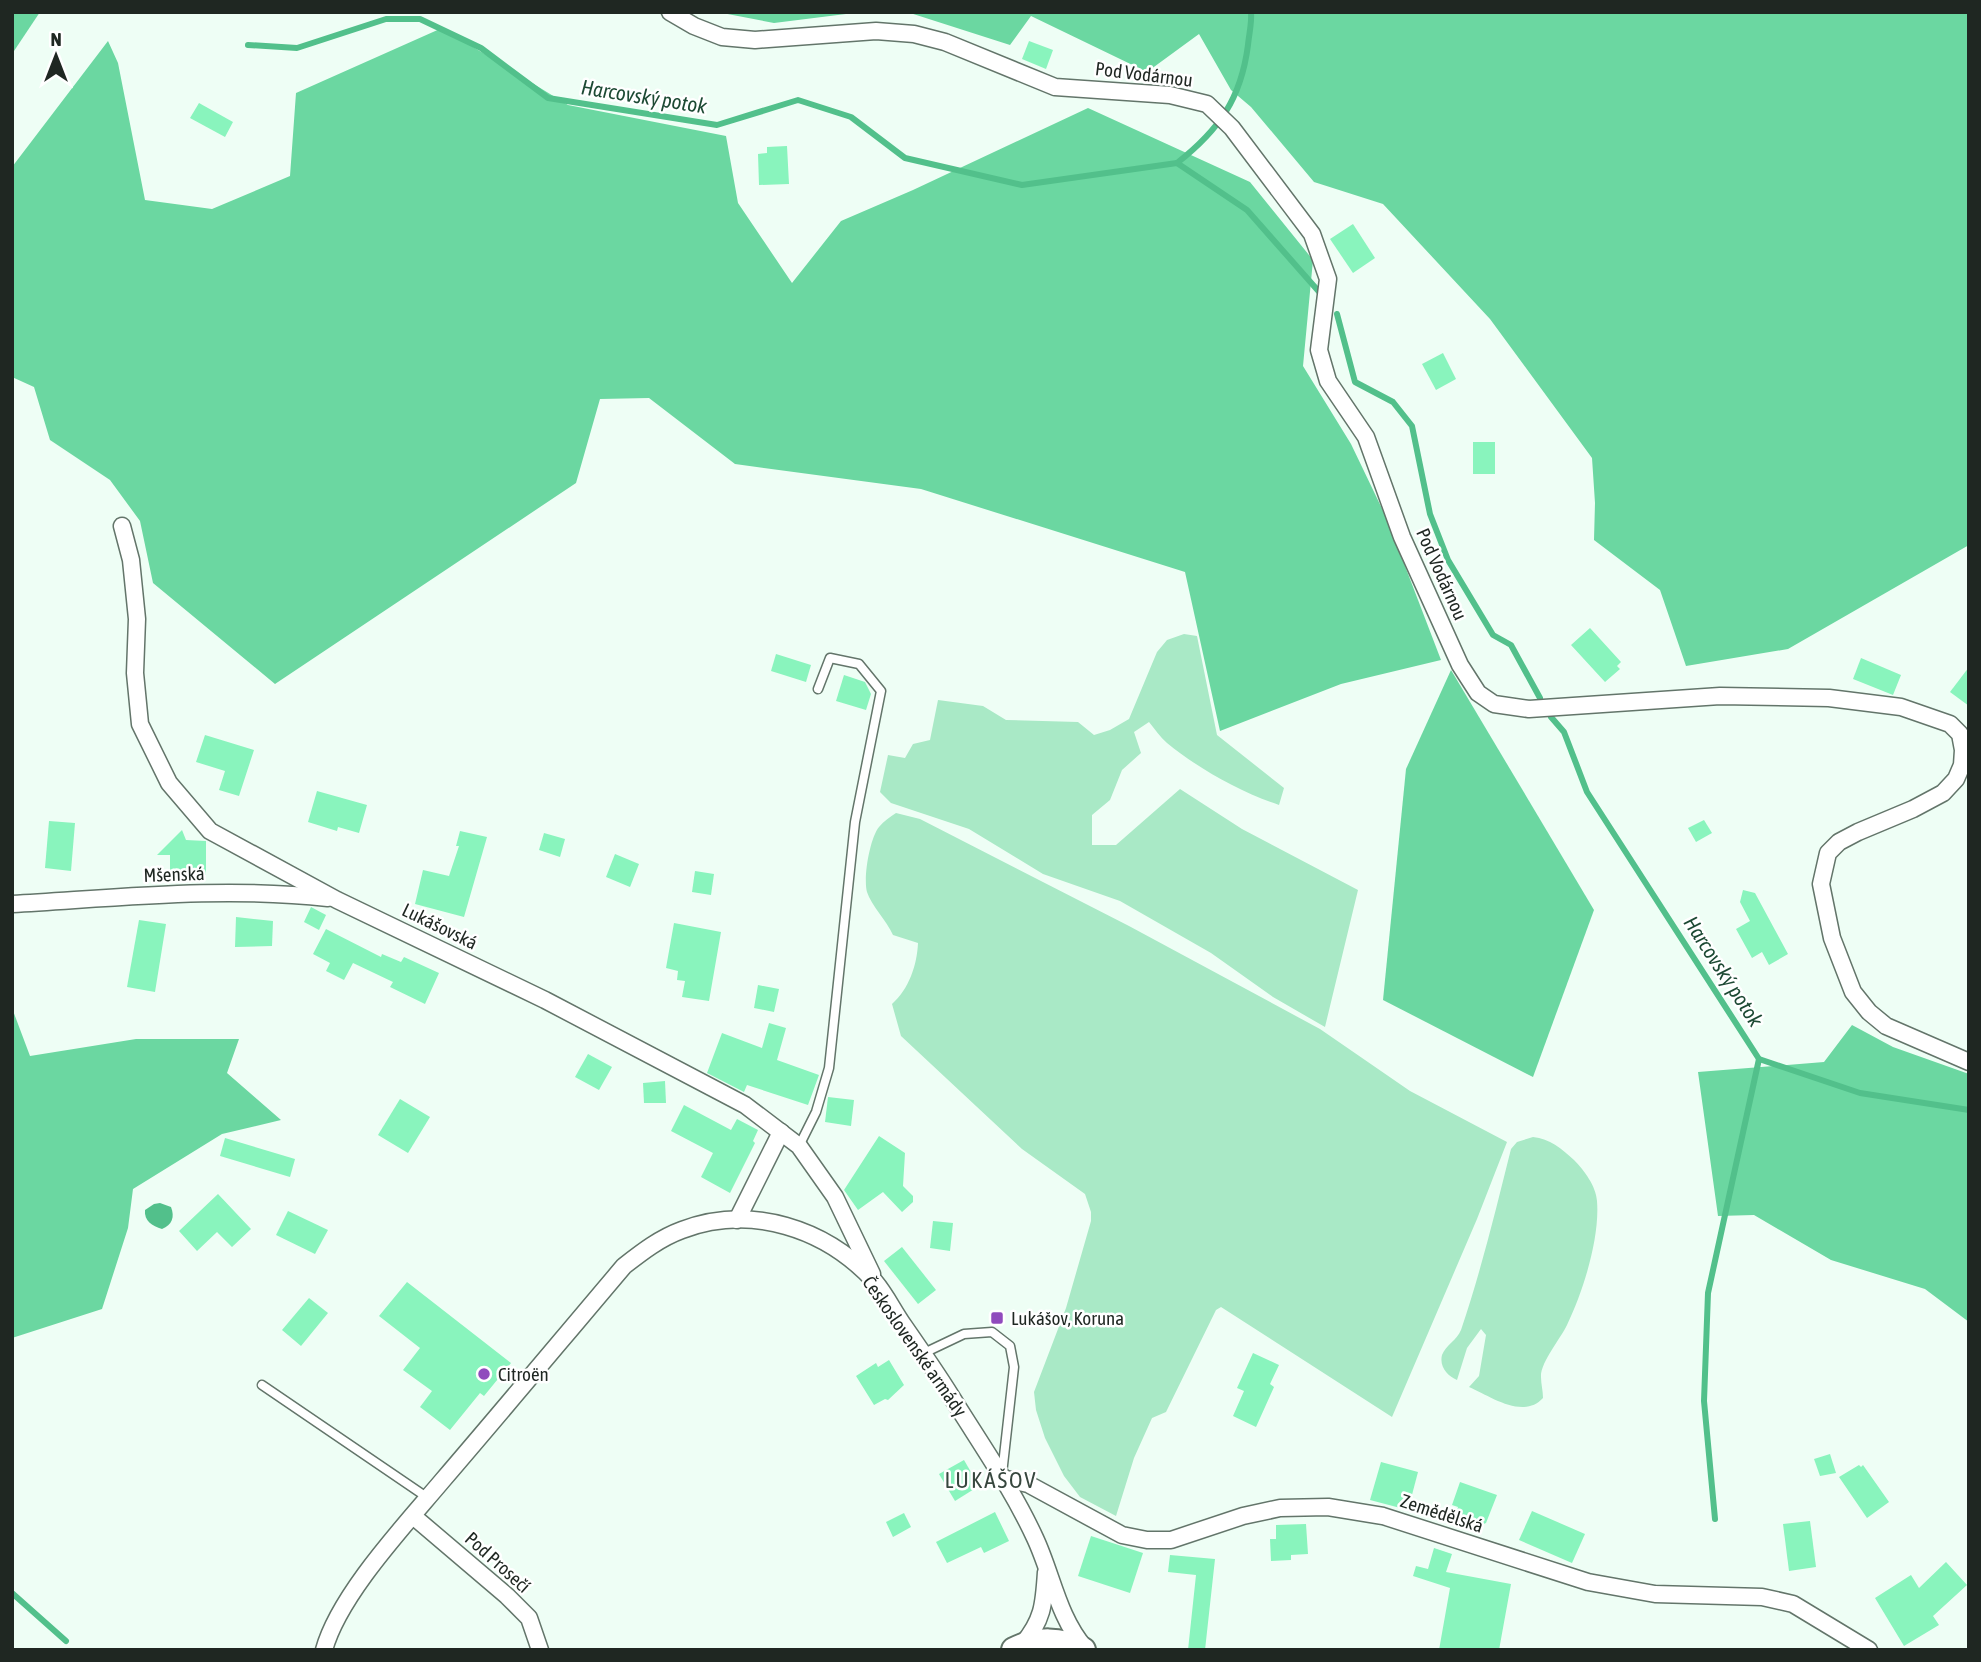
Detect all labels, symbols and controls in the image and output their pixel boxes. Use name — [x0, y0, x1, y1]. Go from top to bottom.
north arrow — [21, 21, 91, 91]
text: N — [50, 28, 62, 50]
street label: Pod Vodárnou — [1094, 57, 1194, 91]
water label: Harcovský potok — [580, 74, 709, 118]
street label: Pod Vodárnou — [1412, 525, 1472, 623]
street label: Mšenská — [143, 862, 205, 886]
street label: Lukášovská — [399, 898, 481, 954]
water label: Harcovský potok — [1679, 911, 1769, 1031]
street label: Československé armády — [858, 1272, 972, 1421]
place label: Lukášov, Koruna — [1011, 1307, 1124, 1329]
marker: Lukášov, Koruna — [989, 1310, 1005, 1326]
place label: Citroën — [498, 1363, 549, 1385]
marker: Citroën — [476, 1366, 492, 1382]
district label: LUKÁŠOV — [944, 1467, 1038, 1493]
street label: Zemědělská — [1398, 1489, 1486, 1537]
street label: Pod Prosečí — [461, 1527, 535, 1597]

